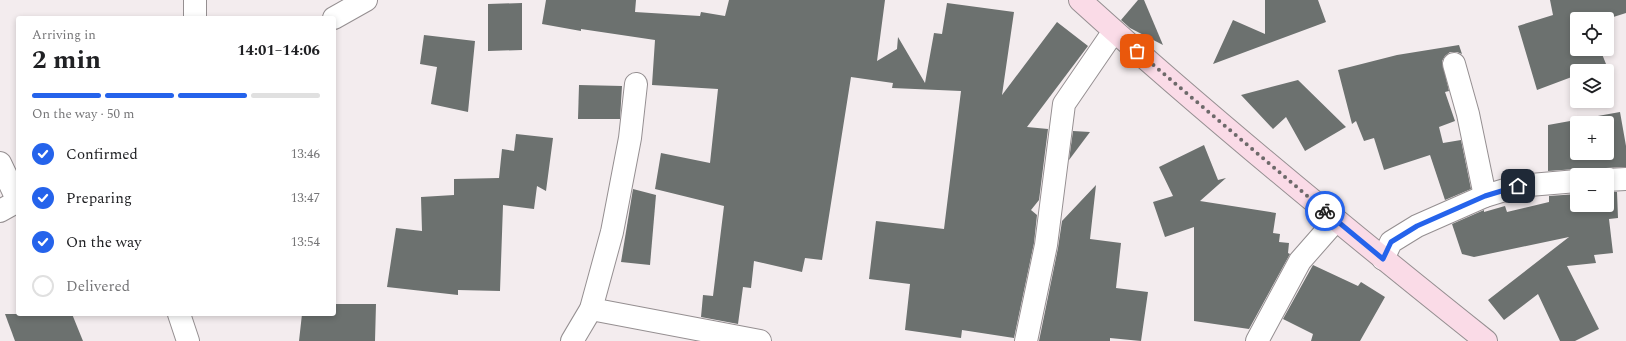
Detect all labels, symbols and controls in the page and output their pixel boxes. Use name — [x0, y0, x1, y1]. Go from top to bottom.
map controls — [1570, 12, 1614, 212]
button: locate — [1570, 12, 1614, 56]
text: Arriving in — [32, 25, 96, 45]
pin — [1120, 34, 1154, 68]
text: 14:01–14:06 — [237, 39, 320, 62]
text: 2 min — [32, 40, 101, 80]
icon: bag — [1126, 40, 1148, 62]
button: layers — [1570, 64, 1614, 108]
text: On the way · 50 m — [32, 104, 135, 124]
button: + — [1570, 116, 1614, 160]
icon: check — [32, 143, 54, 165]
text: Confirmed — [66, 143, 138, 166]
text: 13:46 — [291, 144, 320, 164]
button: − — [1570, 168, 1614, 212]
pin — [1501, 169, 1535, 203]
icon: home — [1507, 175, 1529, 197]
icon: check — [32, 187, 54, 209]
text: Preparing — [66, 187, 132, 210]
text: 13:47 — [291, 188, 320, 208]
courier — [1305, 191, 1345, 231]
icon: bike — [1314, 200, 1336, 222]
icon: check — [32, 231, 54, 253]
text: On the way — [66, 231, 141, 254]
text: 13:54 — [291, 232, 320, 252]
text: Delivered — [66, 275, 130, 298]

